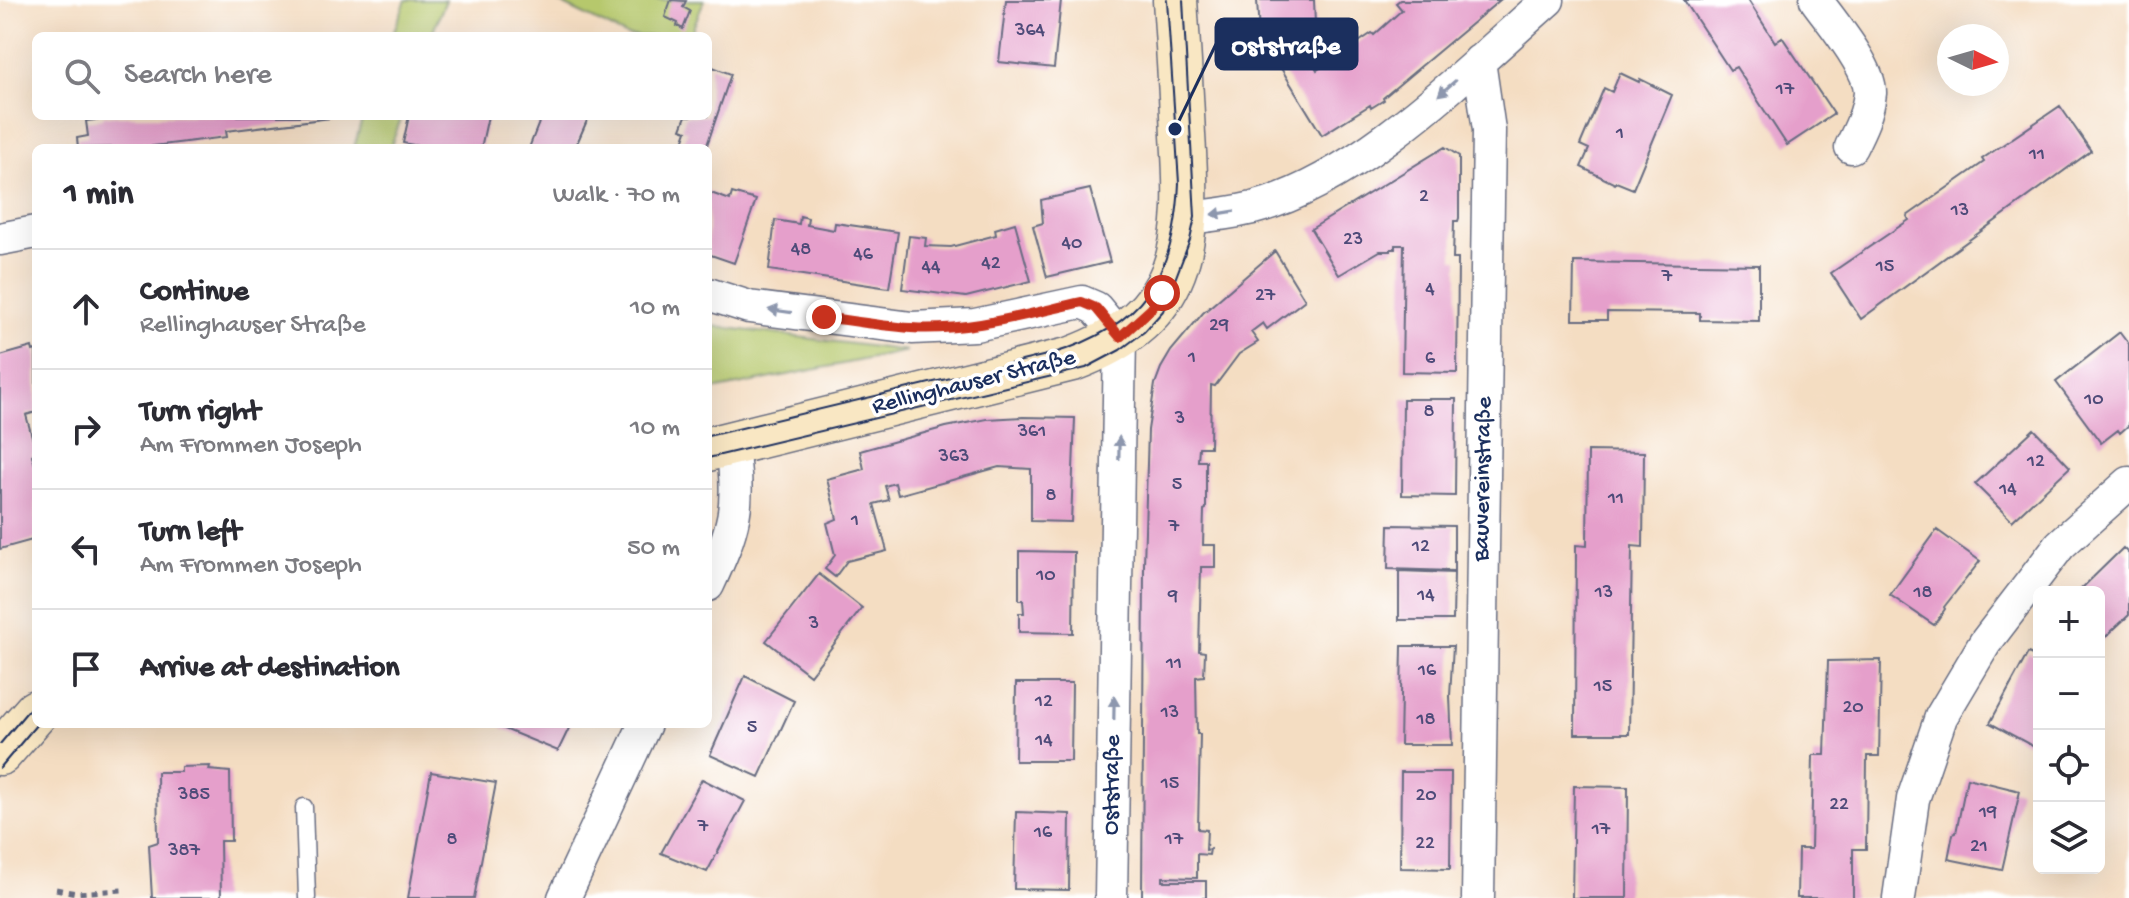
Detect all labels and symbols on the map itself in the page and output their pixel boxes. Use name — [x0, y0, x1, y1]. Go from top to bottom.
callout: Oststraße — [1216, 19, 1357, 69]
house number: 364 — [1014, 20, 1046, 43]
north arrow — [1937, 24, 2009, 96]
text: Oststraße — [1232, 33, 1342, 64]
one-way arrow — [1437, 79, 1457, 97]
house number: 17 — [1775, 79, 1795, 102]
house number: 1 — [1615, 123, 1624, 146]
house number: 11 — [2028, 144, 2045, 167]
house number: 2 — [1419, 186, 1429, 209]
house number: 13 — [1950, 200, 1969, 223]
one-way arrow — [1210, 207, 1235, 219]
house number: 23 — [1343, 229, 1363, 252]
house number: 40 — [1062, 233, 1082, 256]
house number: 48 — [791, 239, 811, 262]
house number: 46 — [853, 244, 874, 267]
house number: 42 — [981, 253, 1001, 276]
house number: 15 — [1875, 256, 1894, 279]
house number: 44 — [922, 257, 941, 280]
house number: 7 — [1661, 266, 1673, 289]
route start — [1144, 275, 1180, 311]
house number: 4 — [1425, 279, 1435, 302]
house number: 27 — [1255, 285, 1276, 308]
route end — [806, 299, 842, 335]
one-way arrow — [768, 304, 793, 317]
house number: 29 — [1209, 315, 1229, 338]
street label: Rellinghauser Straße — [869, 344, 1079, 422]
house number: 1 — [1187, 347, 1196, 370]
house number: 6 — [1425, 348, 1436, 371]
house number: 10 — [2083, 389, 2104, 412]
street label: Bauvereinstraße — [1468, 396, 1500, 563]
house number: 8 — [1424, 401, 1435, 424]
house number: 3 — [1174, 408, 1185, 431]
house number: 361 — [1017, 421, 1046, 444]
one-way arrow — [1113, 435, 1125, 460]
house number: 363 — [938, 446, 969, 469]
house number: 12 — [2026, 451, 2045, 474]
house number: 5 — [1172, 474, 1182, 497]
house number: 14 — [1998, 479, 2017, 502]
house number: 8 — [1046, 485, 1057, 508]
house number: 11 — [1607, 488, 1624, 511]
house number: 1 — [850, 510, 859, 533]
house number: 7 — [1168, 516, 1180, 539]
house number: 12 — [1411, 536, 1430, 559]
house number: 10 — [1035, 565, 1056, 588]
house number: 13 — [1594, 582, 1613, 605]
house number: 18 — [1912, 582, 1933, 605]
house number: 14 — [1416, 585, 1435, 608]
house number: 9 — [1167, 586, 1178, 609]
house number: 3 — [808, 613, 819, 636]
house number: 11 — [1165, 653, 1182, 676]
house number: 16 — [1417, 660, 1437, 683]
house number: 15 — [1593, 676, 1612, 699]
house number: 12 — [1034, 691, 1053, 714]
one-way arrow — [1108, 695, 1121, 720]
house number: 20 — [1842, 697, 1864, 720]
house number: 13 — [1160, 702, 1179, 725]
house number: 18 — [1415, 709, 1436, 732]
house number: 5 — [747, 717, 757, 740]
house number: 14 — [1034, 730, 1053, 753]
street label: Oststraße — [1098, 734, 1128, 836]
house number: 15 — [1160, 773, 1179, 796]
house number: 385 — [177, 784, 210, 807]
house number: 20 — [1415, 785, 1437, 808]
house number: 22 — [1829, 794, 1849, 817]
house number: 19 — [1978, 802, 1997, 825]
house number: 7 — [697, 816, 709, 839]
house number: 17 — [1591, 819, 1611, 842]
house number: 16 — [1033, 822, 1053, 845]
house number: 8 — [447, 829, 458, 852]
house number: 17 — [1164, 829, 1184, 852]
house number: 22 — [1415, 833, 1435, 856]
house number: 21 — [1970, 836, 1988, 859]
house number: 387 — [167, 840, 200, 863]

